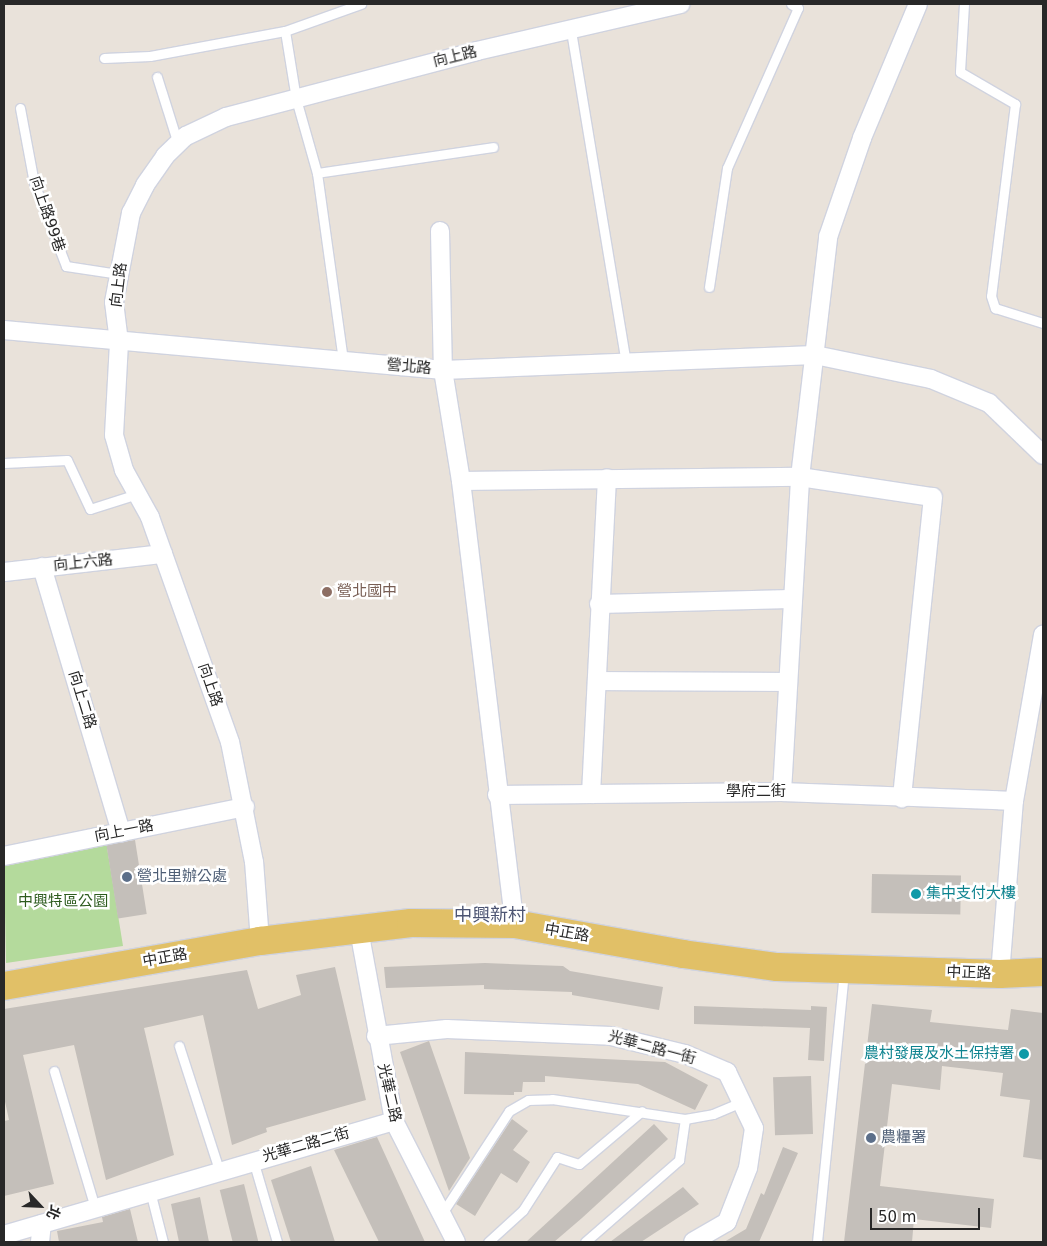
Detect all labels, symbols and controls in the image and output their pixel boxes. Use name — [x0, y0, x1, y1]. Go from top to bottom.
street label: 向上路 — [431, 43, 479, 71]
street label: 向上路99巷 — [26, 174, 68, 254]
street label: 向上路 — [107, 262, 131, 308]
street label: 營北路 — [386, 356, 432, 378]
street label: 向上六路 — [52, 551, 114, 575]
place label: 營北國中 — [337, 583, 397, 601]
marker: 營北國中 — [321, 586, 333, 598]
street label: 向上路 — [194, 661, 226, 709]
street label: 向上二路 — [65, 669, 99, 731]
street label: 學府二街 — [726, 783, 786, 801]
street label: 向上一路 — [93, 816, 155, 846]
place label: 營北里辦公處 — [137, 868, 227, 886]
marker: 營北里辦公處 — [121, 871, 133, 883]
place label: 集中支付大樓 — [926, 885, 1016, 903]
marker: 集中支付大樓 — [910, 888, 922, 900]
park label: 中興特區公園 — [18, 893, 108, 911]
district label: 中興新村 — [454, 904, 526, 926]
street label: 中正路 — [543, 920, 591, 946]
street label: 中正路 — [141, 945, 189, 971]
street label: 中正路 — [946, 963, 992, 983]
street label: 光華二路一街 — [606, 1028, 698, 1068]
place label: 農村發展及水土保持署 — [864, 1045, 1014, 1063]
marker: 農村發展及水土保持署 — [1018, 1048, 1030, 1060]
street label: 光華二路 — [373, 1062, 405, 1124]
street label: 光華二路二街 — [260, 1124, 352, 1166]
place label: 農糧署 — [881, 1129, 926, 1147]
marker: 農糧署 — [865, 1132, 877, 1144]
north arrow — [15, 1181, 65, 1231]
scale bar — [872, 1198, 982, 1230]
text: 北 — [43, 1203, 64, 1222]
text: 50 m — [878, 1208, 916, 1226]

